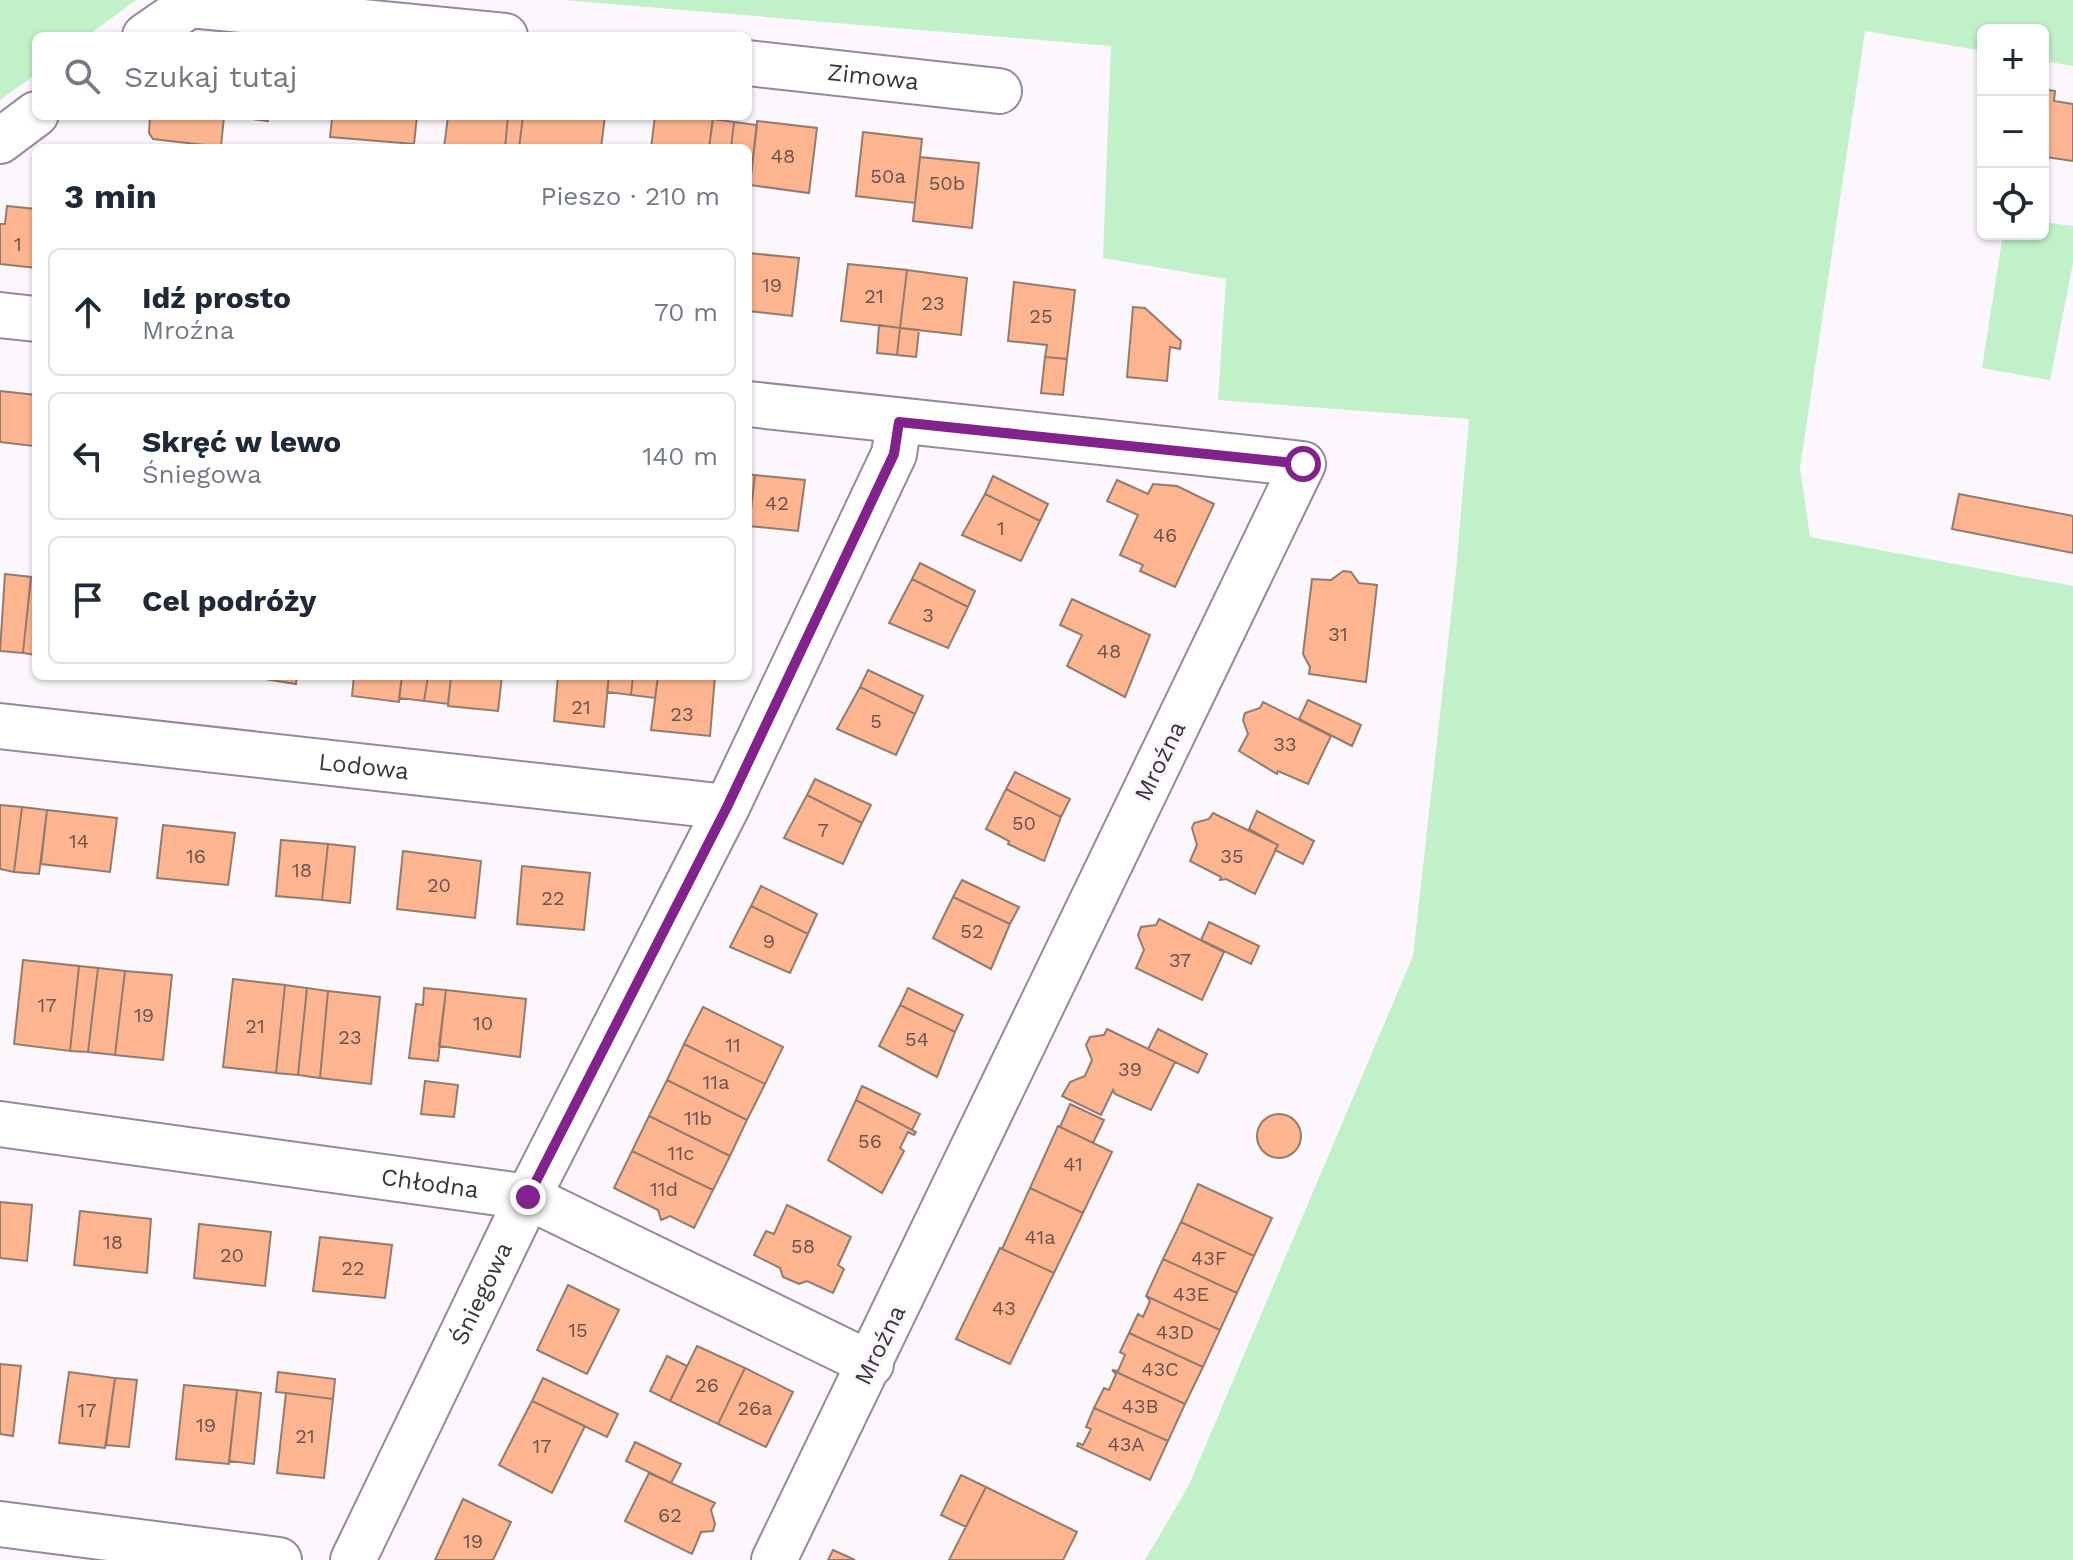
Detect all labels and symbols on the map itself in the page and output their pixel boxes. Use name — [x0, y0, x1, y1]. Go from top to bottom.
street label: Zimowa — [826, 58, 920, 96]
house number: 48 — [771, 144, 795, 168]
house number: 50a — [870, 164, 906, 188]
house number: 50b — [929, 171, 965, 195]
house number: 1 — [14, 232, 22, 256]
house number: 19 — [762, 273, 782, 297]
house number: 21 — [864, 284, 884, 308]
house number: 23 — [921, 291, 945, 315]
house number: 25 — [1029, 304, 1053, 328]
route start — [1285, 446, 1321, 482]
house number: 42 — [765, 491, 789, 515]
house number: 1 — [997, 516, 1005, 540]
house number: 46 — [1153, 523, 1177, 547]
house number: 3 — [922, 603, 934, 627]
house number: 31 — [1328, 622, 1348, 646]
house number: 48 — [1097, 639, 1121, 663]
house number: 21 — [571, 695, 591, 719]
house number: 23 — [670, 702, 694, 726]
house number: 5 — [870, 709, 882, 733]
street label: Mroźna — [1129, 717, 1191, 805]
house number: 33 — [1273, 732, 1297, 756]
street label: Lodowa — [317, 748, 410, 785]
house number: 50 — [1012, 811, 1036, 835]
house number: 7 — [817, 818, 829, 842]
house number: 14 — [69, 829, 89, 853]
house number: 16 — [186, 844, 206, 868]
house number: 35 — [1220, 844, 1244, 868]
house number: 18 — [292, 858, 312, 882]
house number: 20 — [427, 873, 451, 897]
house number: 22 — [541, 886, 565, 910]
house number: 52 — [960, 919, 984, 943]
house number: 9 — [763, 929, 775, 953]
house number: 37 — [1169, 948, 1191, 972]
house number: 17 — [37, 993, 57, 1017]
house number: 19 — [134, 1003, 154, 1027]
house number: 10 — [473, 1011, 493, 1035]
house number: 21 — [245, 1014, 265, 1038]
house number: 23 — [338, 1025, 362, 1049]
house number: 54 — [905, 1027, 929, 1051]
house number: 11 — [725, 1033, 741, 1057]
house number: 39 — [1118, 1057, 1142, 1081]
house number: 11a — [703, 1070, 729, 1094]
house number: 11b — [684, 1106, 712, 1130]
house number: 56 — [858, 1129, 882, 1153]
house number: 11c — [668, 1141, 694, 1165]
house number: 41 — [1063, 1152, 1083, 1176]
street label: Chłodna — [379, 1163, 480, 1204]
house number: 11d — [650, 1177, 678, 1201]
route end — [510, 1179, 546, 1215]
house number: 41a — [1024, 1225, 1056, 1249]
house number: 18 — [103, 1230, 123, 1254]
house number: 58 — [791, 1234, 815, 1258]
street label: Śniegowa — [445, 1237, 518, 1349]
house number: 20 — [220, 1243, 244, 1267]
house number: 43F — [1191, 1246, 1227, 1270]
house number: 22 — [341, 1256, 365, 1280]
house number: 43E — [1173, 1282, 1209, 1306]
house number: 43 — [992, 1296, 1016, 1320]
street label: Mroźna — [849, 1301, 911, 1389]
house number: 15 — [568, 1318, 588, 1342]
house number: 43D — [1156, 1320, 1194, 1344]
house number: 43C — [1141, 1357, 1179, 1381]
house number: 26 — [695, 1373, 719, 1397]
house number: 43B — [1122, 1394, 1158, 1418]
house number: 26a — [737, 1396, 773, 1420]
house number: 17 — [77, 1398, 97, 1422]
house number: 19 — [196, 1413, 216, 1437]
house number: 21 — [295, 1424, 315, 1448]
house number: 43A — [1107, 1432, 1145, 1456]
house number: 17 — [532, 1434, 552, 1458]
house number: 62 — [658, 1503, 682, 1527]
house number: 19 — [463, 1529, 483, 1553]

